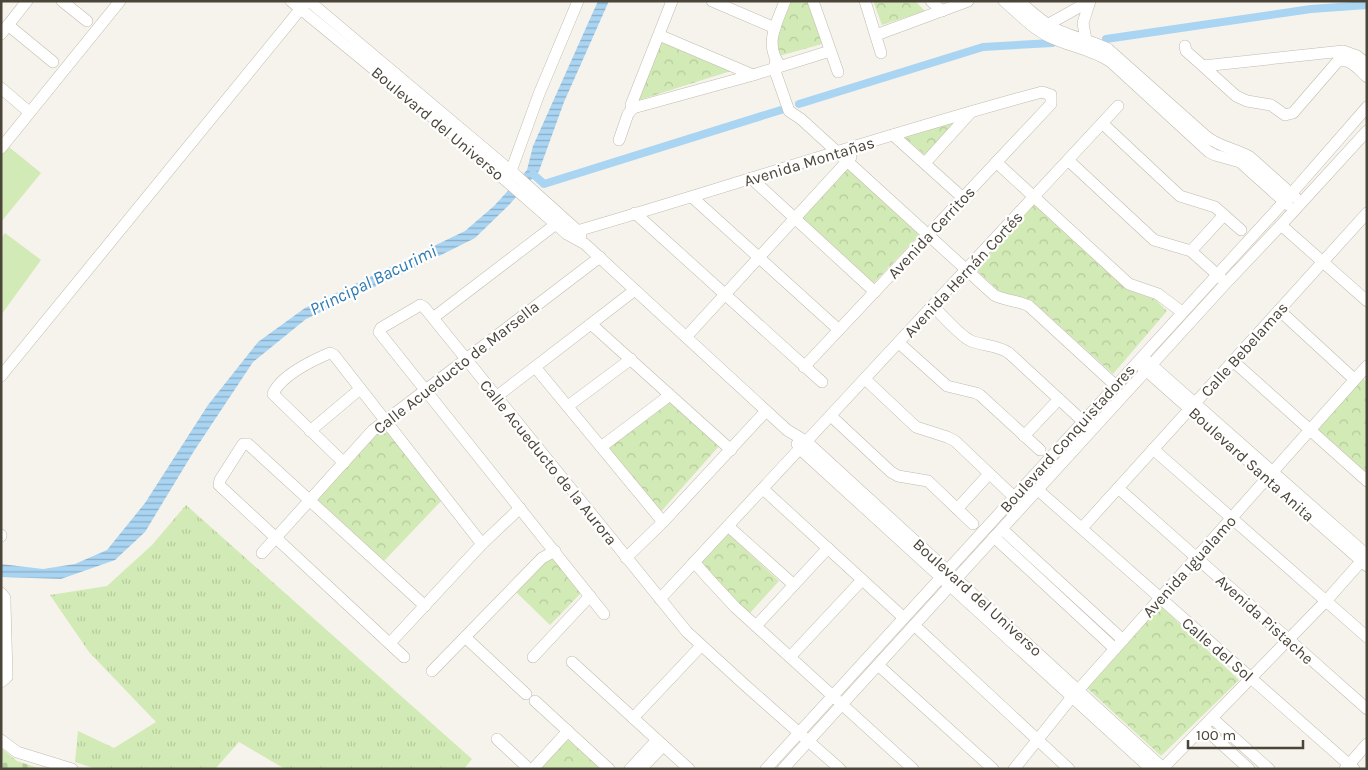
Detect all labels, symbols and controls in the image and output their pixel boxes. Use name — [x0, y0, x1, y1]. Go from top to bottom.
street label: Boulevard del Universo — [368, 62, 508, 184]
street label: Avenida Montañas — [742, 133, 877, 190]
street label: Avenida Cerritos — [884, 182, 979, 282]
street label: Avenida Hernán Cortés — [900, 207, 1027, 341]
water label: Principal Bacurimi — [306, 240, 440, 320]
street label: Calle Acueducto de Marsella — [370, 297, 543, 438]
street label: Calle Bebelamas — [1197, 298, 1292, 401]
street label: Boulevard Conquistadores — [996, 360, 1139, 516]
street label: Calle Acueducto de la Aurora — [476, 376, 621, 549]
street label: Boulevard Santa Anita — [1185, 403, 1318, 526]
street label: Avenida Igualamo — [1139, 511, 1240, 621]
street label: Boulevard del Universo — [909, 534, 1046, 660]
street label: Avenida Pistache — [1212, 571, 1317, 668]
street label: Calle del Sol — [1178, 613, 1257, 686]
scale bar — [1188, 718, 1303, 750]
text: 100 m — [1196, 726, 1236, 744]

